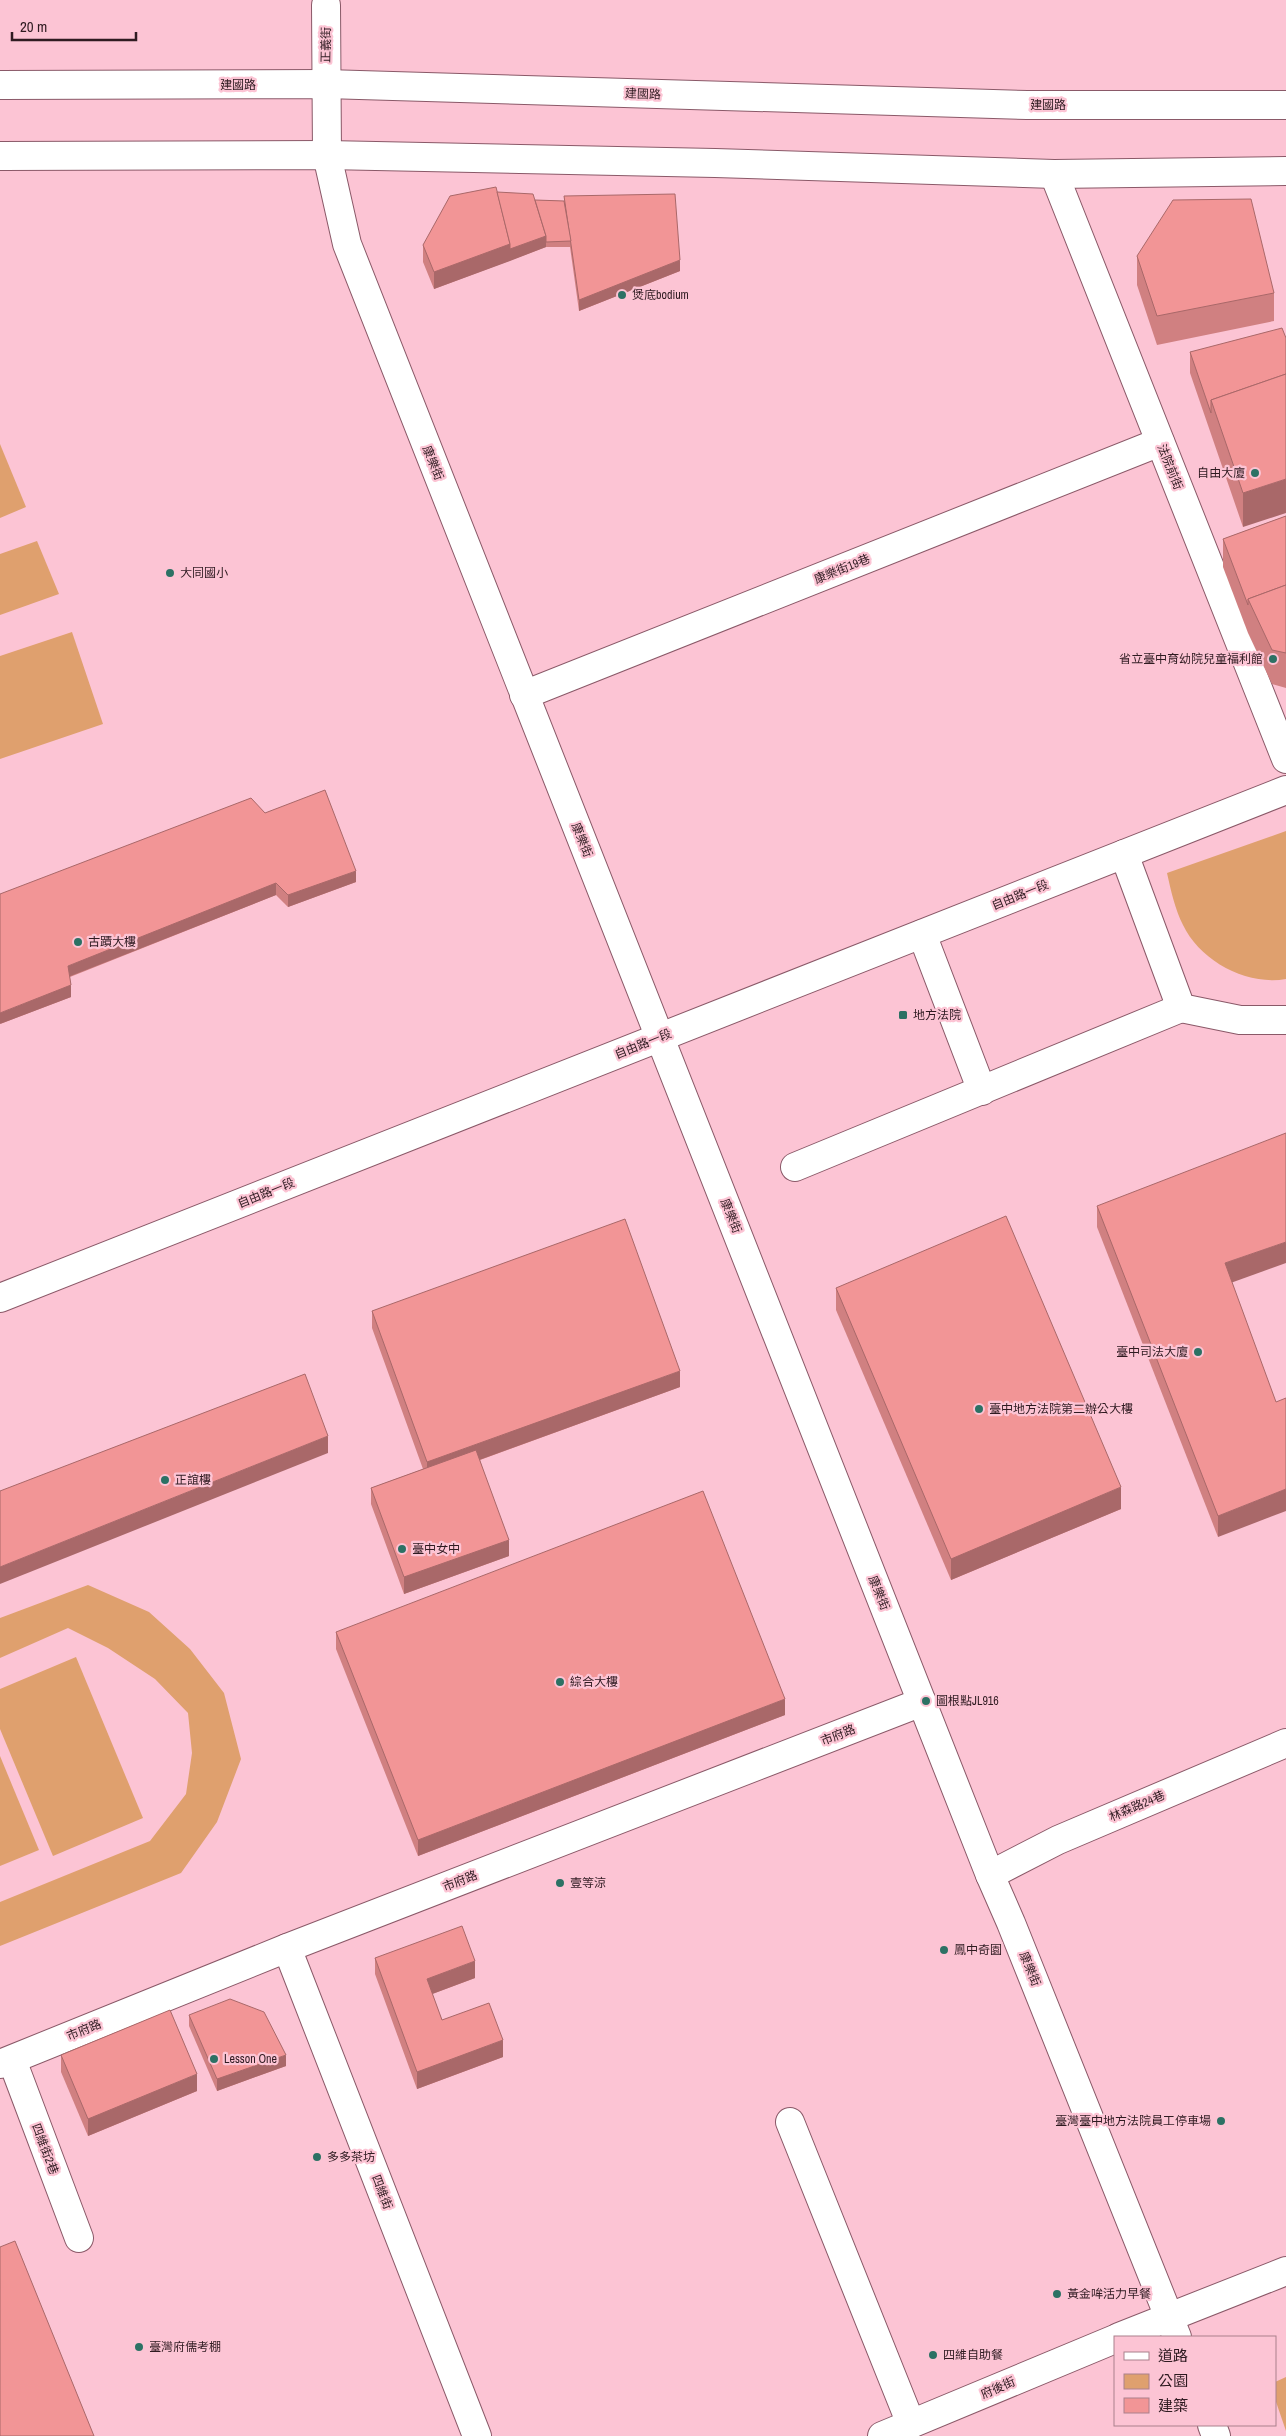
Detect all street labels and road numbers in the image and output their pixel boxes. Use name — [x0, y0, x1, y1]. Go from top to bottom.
street label: 正義街 — [318, 27, 334, 63]
street label: 建國路 — [220, 77, 256, 93]
street label: 建國路 — [625, 85, 661, 103]
street label: 建國路 — [1030, 97, 1066, 113]
street label: 法院前街 — [1154, 442, 1186, 492]
street label: 康樂街 — [419, 443, 447, 483]
street label: 康樂街19巷 — [812, 551, 872, 587]
street label: 康樂街 — [568, 820, 596, 860]
street label: 自由路一段 — [989, 876, 1051, 914]
street label: 自由路一段 — [612, 1025, 674, 1063]
street label: 自由路一段 — [235, 1174, 297, 1212]
street label: 康樂街 — [717, 1196, 745, 1236]
street label: 康樂街 — [865, 1573, 893, 1613]
street label: 市府路 — [818, 1721, 858, 1749]
street label: 林森路24巷 — [1107, 1787, 1167, 1825]
street label: 市府路 — [440, 1867, 480, 1895]
street label: 康樂街 — [1016, 1949, 1044, 1989]
street label: 市府路 — [64, 2016, 104, 2044]
street label: 四維街2巷 — [28, 2121, 62, 2177]
street label: 四維街 — [368, 2172, 396, 2212]
street label: 府後街 — [978, 2374, 1018, 2402]

